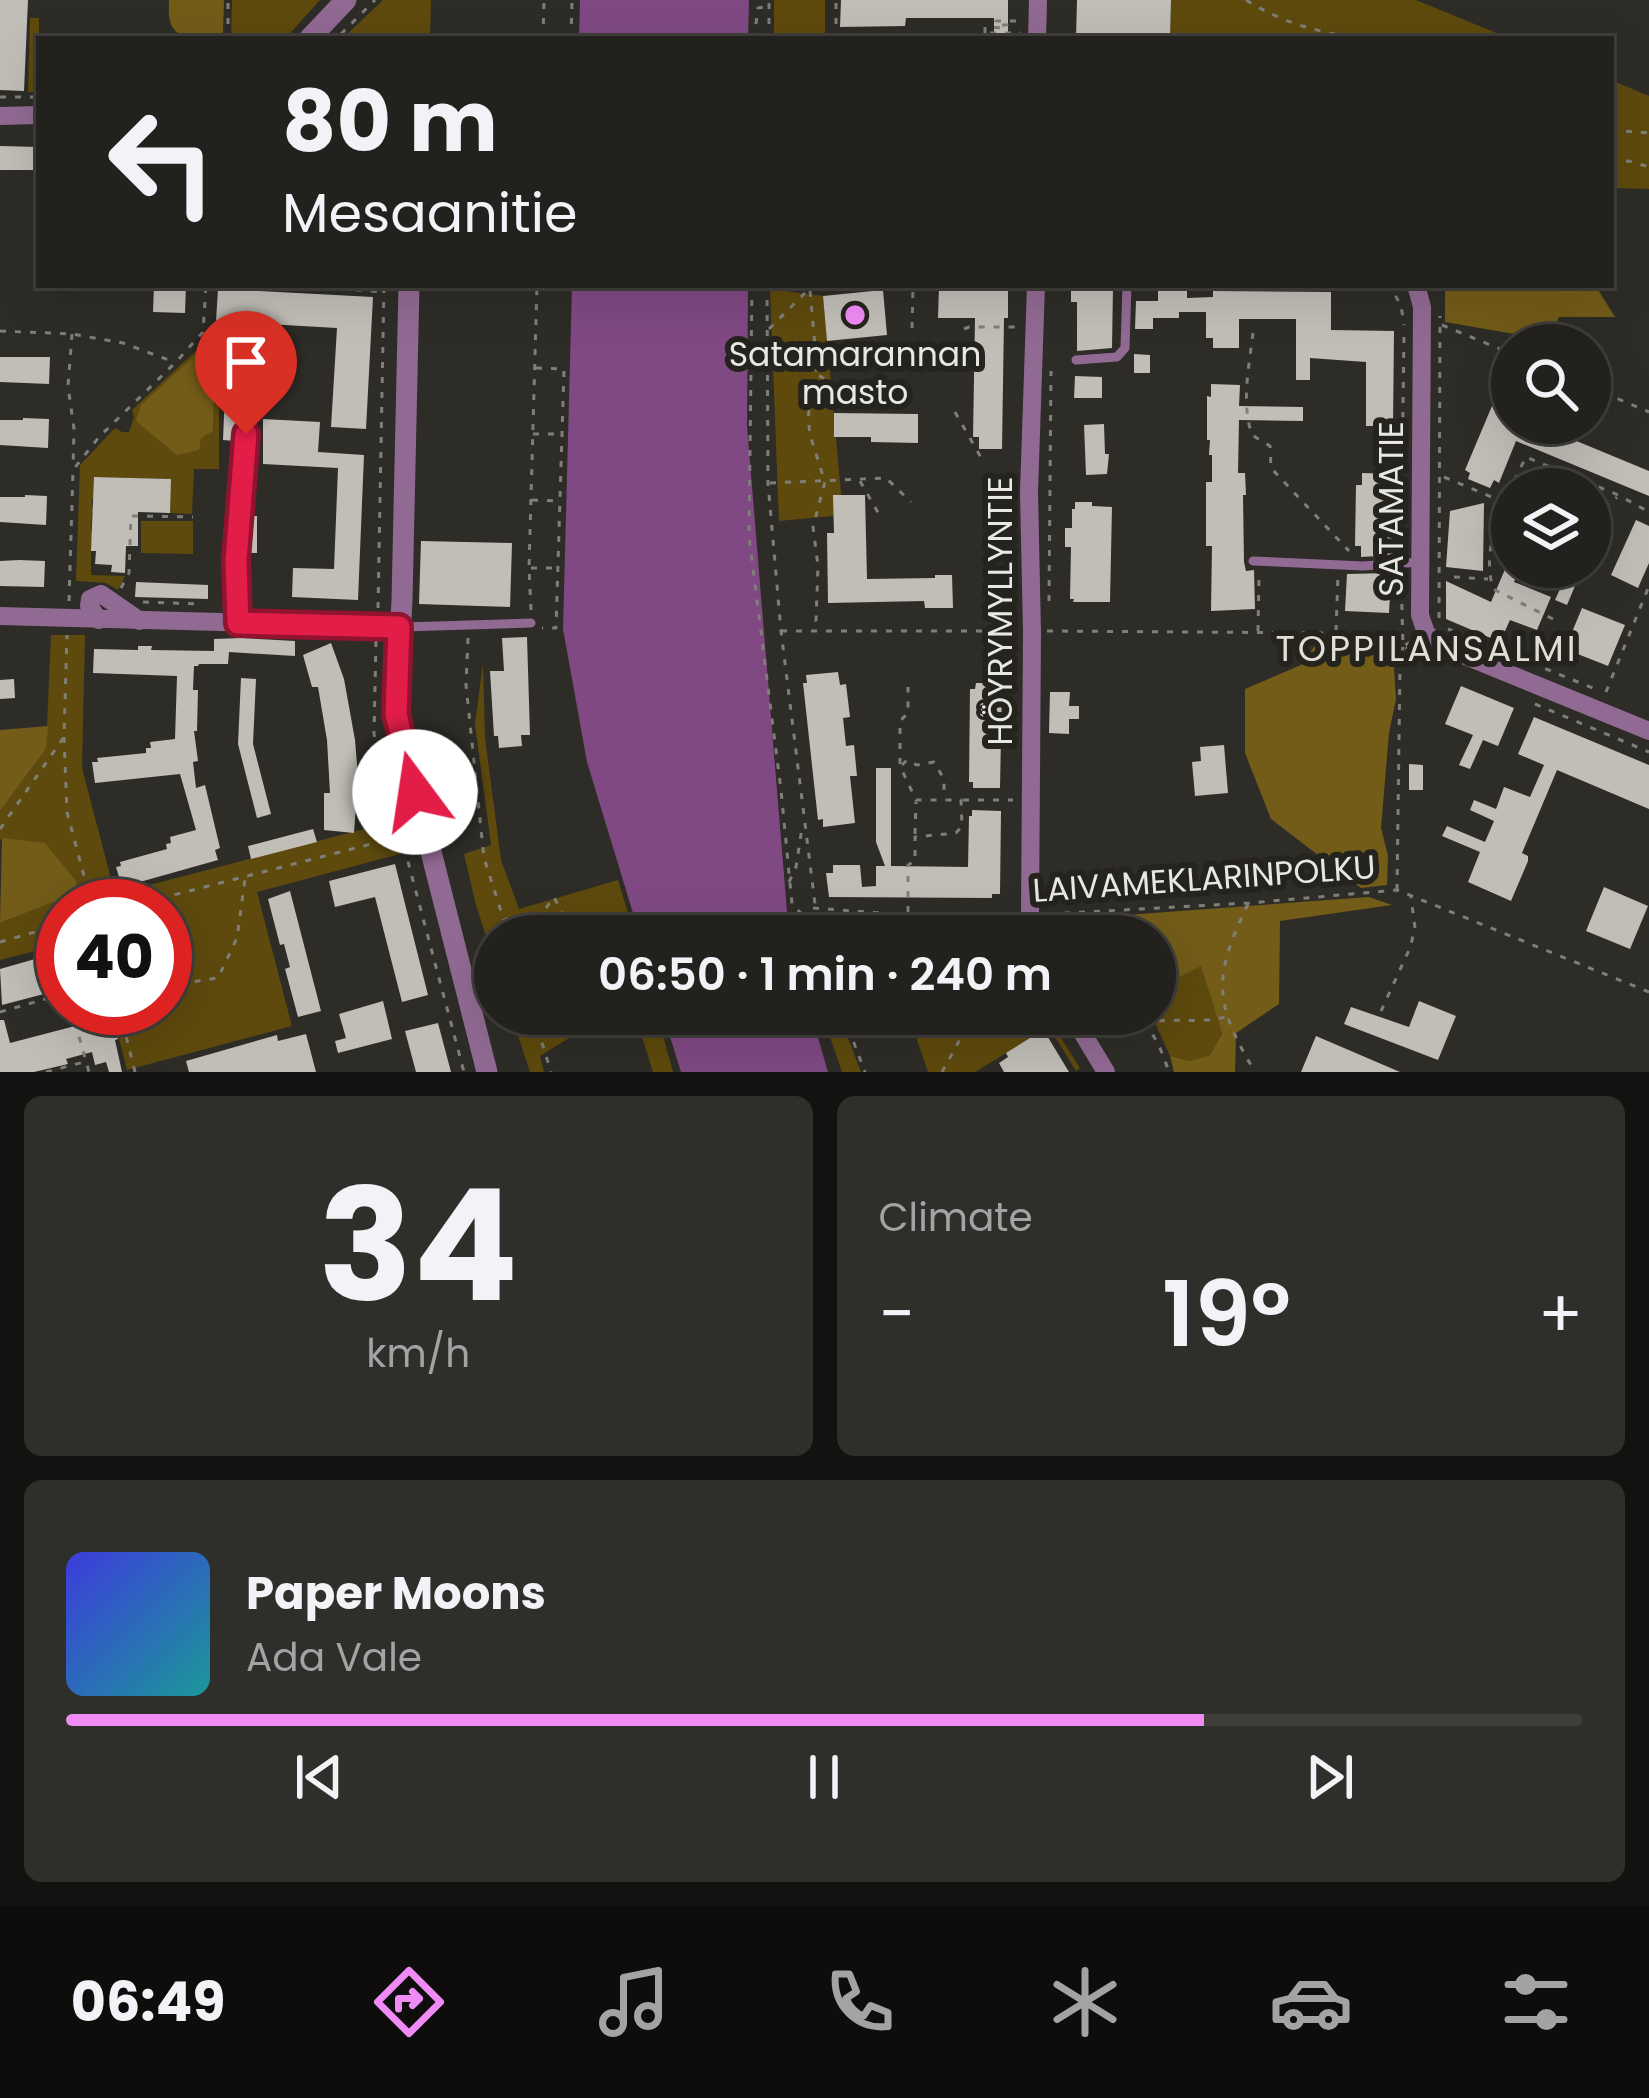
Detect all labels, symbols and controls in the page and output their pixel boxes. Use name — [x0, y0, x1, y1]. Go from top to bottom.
text: 80 m — [282, 63, 498, 180]
icon: left — [84, 84, 240, 240]
text: Mesaanitie — [282, 175, 577, 251]
marker: Satamarannan masto — [842, 302, 868, 328]
pin — [195, 311, 297, 434]
map controls — [1491, 324, 1611, 588]
button: search — [1491, 324, 1611, 444]
icon: arrive — [213, 329, 279, 395]
place label: Satamarannan masto — [729, 331, 981, 416]
street label: SATAMATIE — [1368, 421, 1415, 597]
button: layers — [1491, 468, 1611, 588]
street label: HÖYRYMYLLYNTIE — [977, 477, 1024, 745]
district label: TOPPILANSALMI — [1275, 623, 1579, 674]
position arrow — [352, 729, 478, 855]
street label: LAIVAMEKLARINPOLKU — [1031, 843, 1377, 914]
speed limit sign: 40 — [36, 879, 192, 1035]
text: 06:50 · 1 min · 240 m — [598, 943, 1052, 1006]
text: 34 — [318, 1136, 518, 1355]
text: Climate — [879, 1190, 1033, 1245]
text: 19° — [1162, 1251, 1291, 1378]
text: − — [879, 1268, 915, 1360]
text: + — [1538, 1268, 1583, 1360]
text: km/h — [366, 1326, 470, 1381]
text: Paper Moons — [246, 1562, 546, 1625]
text: Ada Vale — [246, 1630, 422, 1685]
icon: previous — [286, 1744, 352, 1810]
icon: pause — [791, 1744, 857, 1810]
icon: next — [1297, 1744, 1363, 1810]
icon: directions — [367, 1960, 451, 2044]
icon: music — [592, 1960, 676, 2044]
icon: phone — [818, 1960, 902, 2044]
icon: climate — [1043, 1960, 1127, 2044]
icon: car — [1269, 1960, 1353, 2044]
icon: filters — [1494, 1960, 1578, 2044]
text: 06:49 — [71, 1964, 225, 2040]

